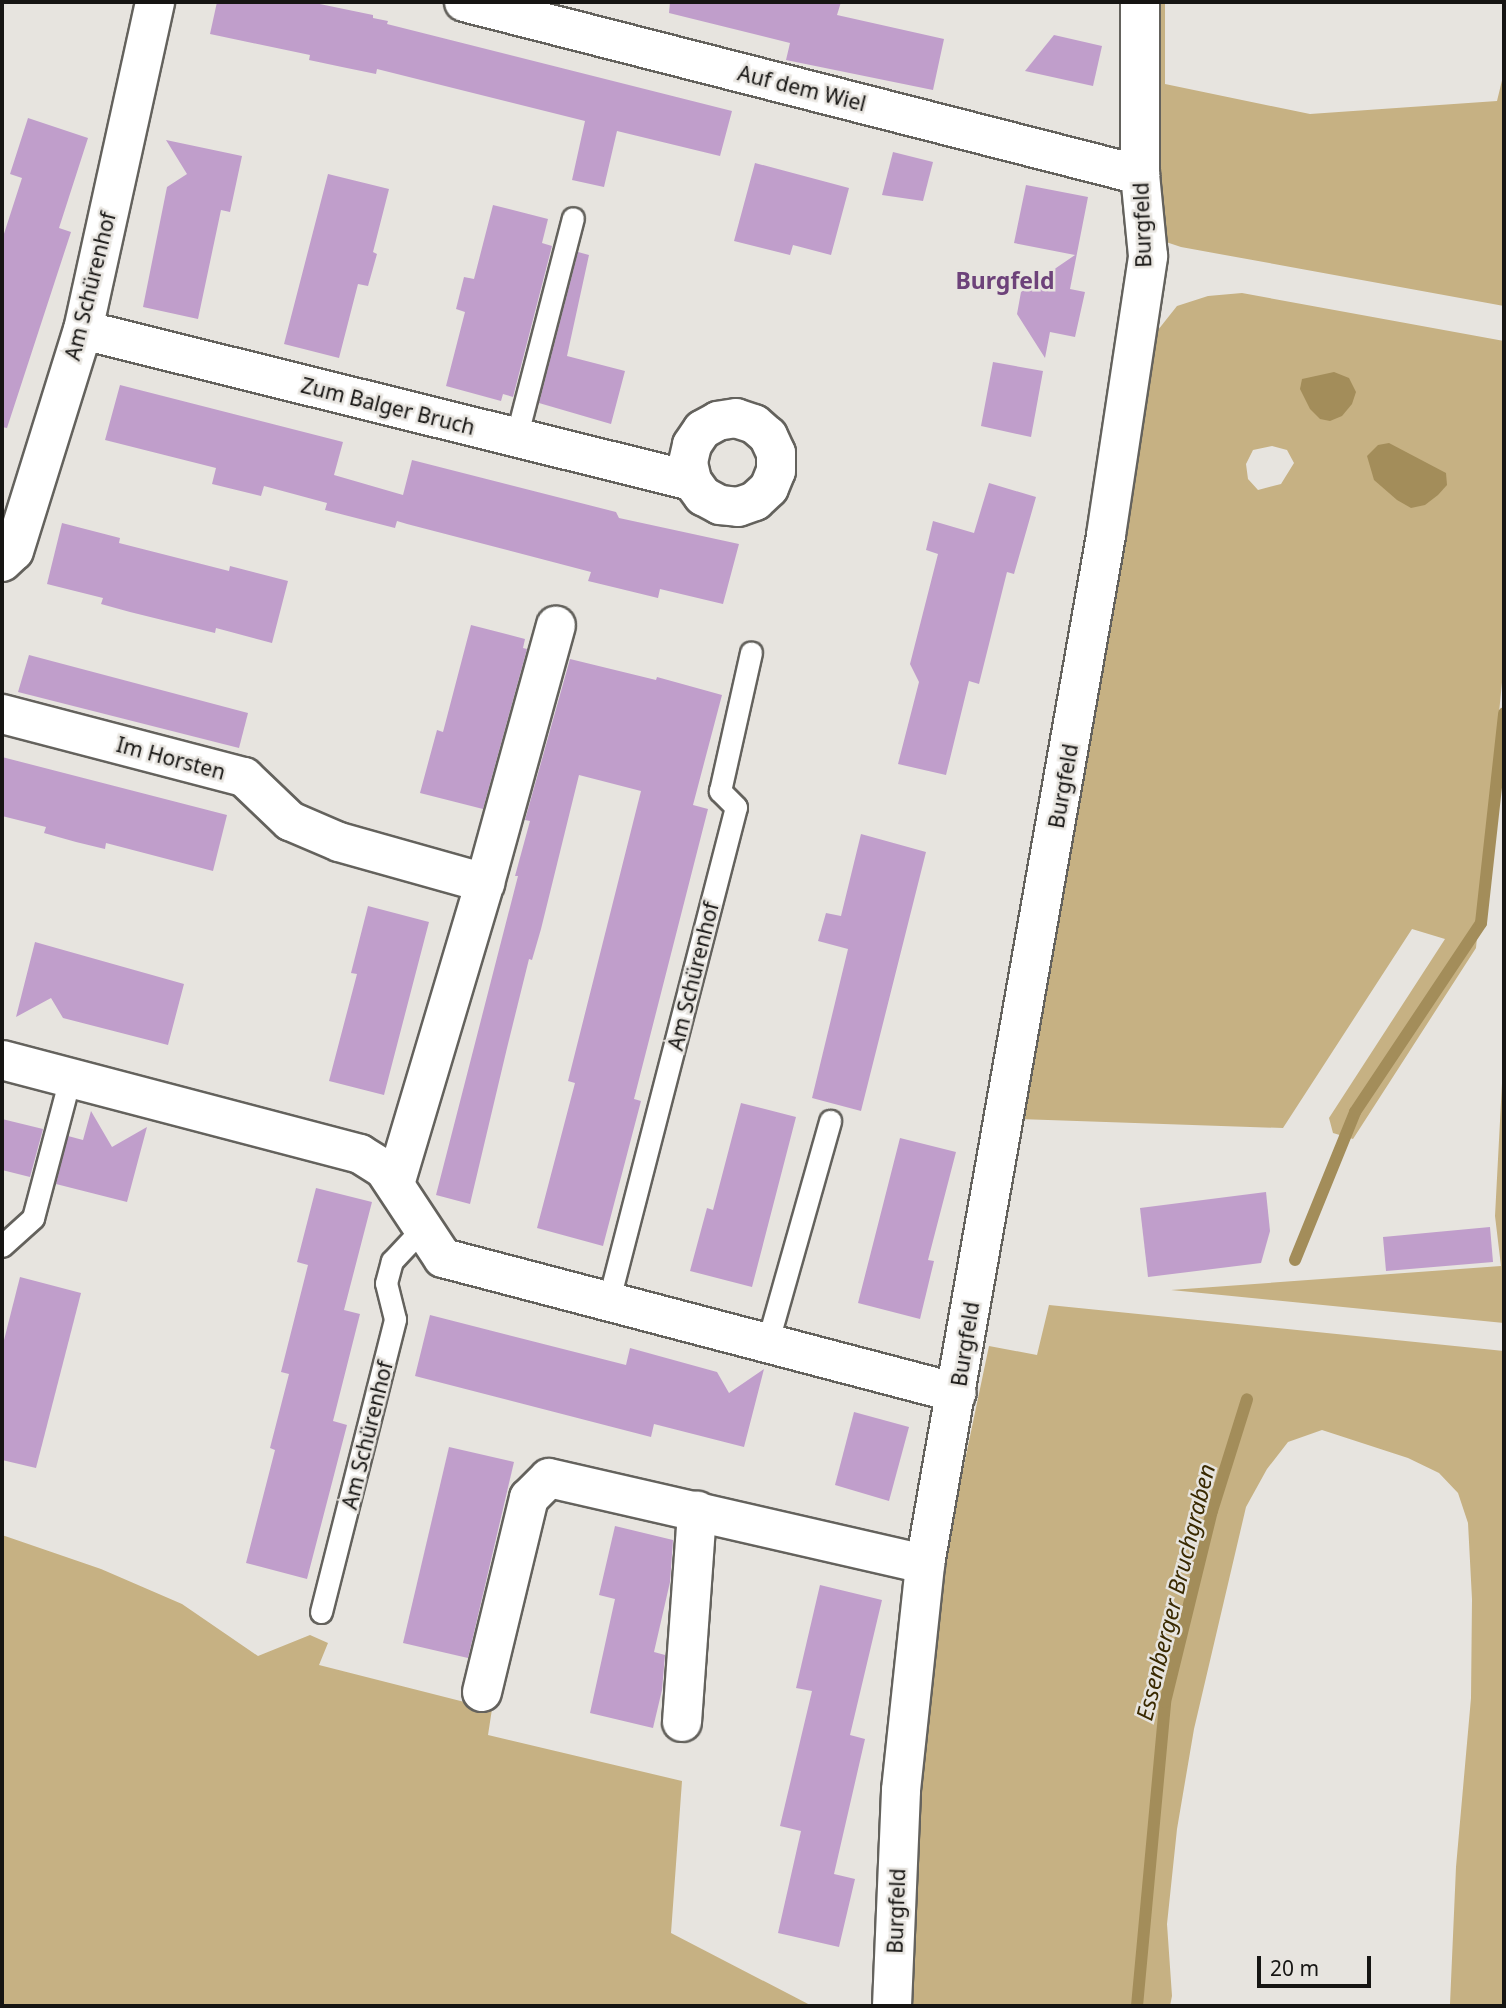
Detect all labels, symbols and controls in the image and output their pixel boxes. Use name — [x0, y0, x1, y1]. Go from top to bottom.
street label: Auf dem Wiel — [735, 60, 869, 116]
street label: Burgfeld — [1128, 182, 1156, 268]
street label: Am Schürenhof — [59, 209, 121, 363]
district label: Burgfeld — [956, 266, 1054, 294]
street label: Zum Balger Bruch — [299, 372, 477, 440]
street label: Im Horsten — [114, 731, 228, 785]
street label: Burgfeld — [1043, 742, 1083, 830]
street label: Am Schürenhof — [662, 899, 724, 1053]
street label: Burgfeld — [946, 1300, 984, 1388]
street label: Am Schürenhof — [336, 1358, 398, 1512]
water label: Essenberger Bruchgraben — [1130, 1461, 1220, 1723]
street label: Burgfeld — [882, 1868, 910, 1954]
scale bar — [1261, 1941, 1375, 1985]
text: 20 m — [1270, 1954, 1319, 1982]

